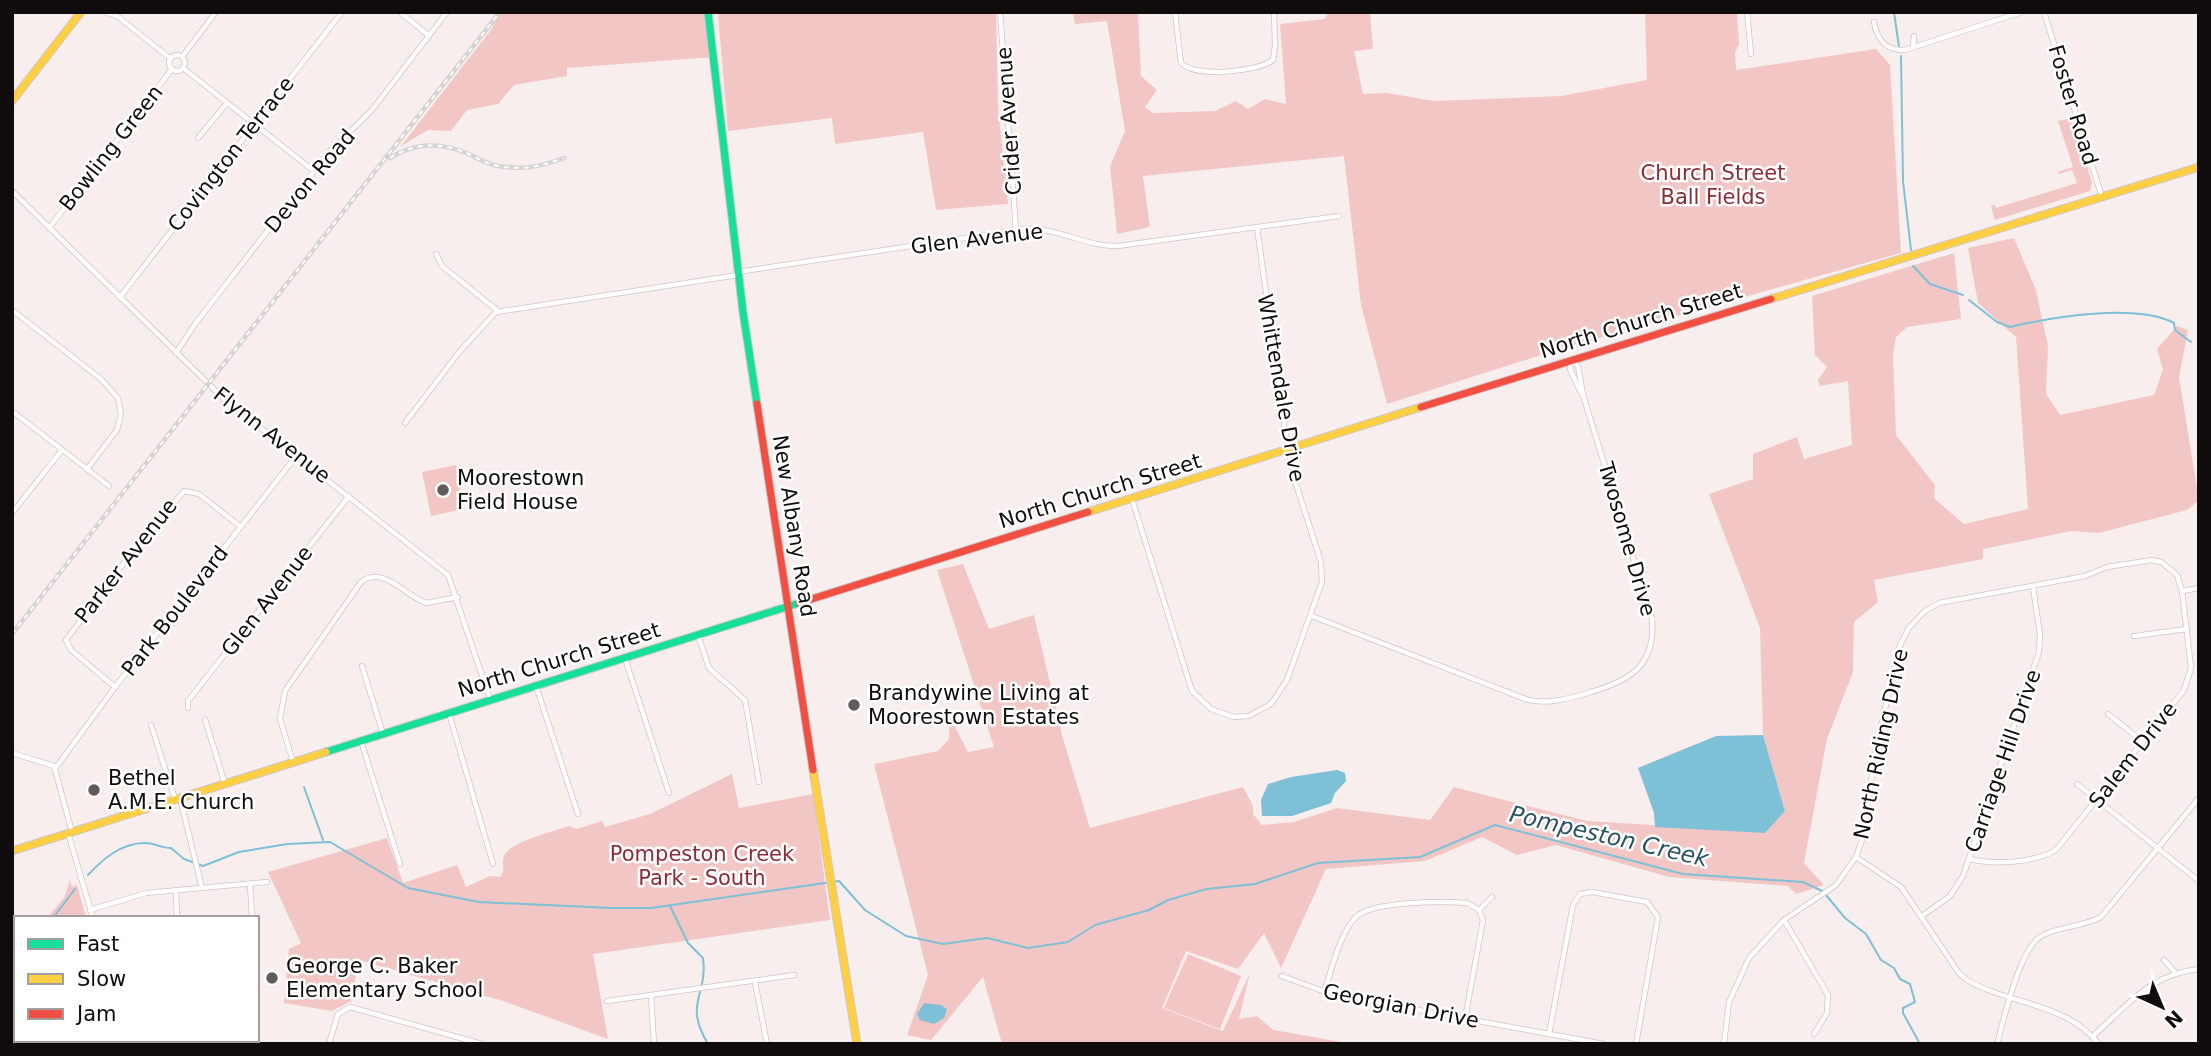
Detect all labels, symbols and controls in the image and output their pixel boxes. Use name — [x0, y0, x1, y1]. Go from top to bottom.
street label: Foster Road — [2043, 42, 2103, 168]
street label: Crider Avenue — [992, 46, 1026, 196]
street label: Covington Terrace — [163, 72, 299, 236]
street label: Bowling Green — [54, 80, 168, 216]
street label: Devon Road — [260, 125, 360, 237]
park label: Church Street Ball Fields — [1641, 161, 1785, 209]
street label: Glen Avenue — [910, 219, 1044, 259]
street label: North Church Street — [1537, 279, 1745, 363]
street label: Whittendale Drive — [1253, 292, 1309, 484]
street label: Flynn Avenue — [209, 382, 335, 488]
street label: New Albany Road — [768, 433, 820, 619]
street label: North Church Street — [996, 449, 1204, 533]
street label: Twosome Drive — [1593, 458, 1660, 619]
place label: Moorestown Field House — [457, 466, 584, 514]
marker: Moorestown Field House — [435, 482, 451, 498]
street label: Parker Avenue — [70, 494, 182, 628]
street label: Park Boulevard — [117, 541, 233, 681]
street label: Glen Avenue — [217, 541, 317, 661]
street label: North Church Street — [455, 618, 663, 702]
street label: North Riding Drive — [1849, 646, 1913, 842]
street label: Carriage Hill Drive — [1960, 666, 2046, 856]
place label: Brandywine Living at Moorestown Estates — [868, 681, 1089, 729]
marker: Brandywine Living at Moorestown Estates — [846, 697, 862, 713]
street label: Salem Drive — [2084, 697, 2182, 813]
place label: Bethel A.M.E. Church — [108, 766, 254, 814]
marker: Bethel A.M.E. Church — [86, 782, 102, 798]
water label: Pompeston Creek — [1507, 800, 1713, 872]
park label: Pompeston Creek Park - South — [610, 842, 795, 890]
legend — [14, 916, 259, 1042]
text: Fast — [77, 932, 119, 956]
place label: George C. Baker Elementary School — [286, 954, 483, 1002]
text: Slow — [77, 967, 126, 991]
marker: George C. Baker Elementary School — [264, 970, 280, 986]
north arrow — [2127, 972, 2197, 1042]
street label: Georgian Drive — [1321, 979, 1481, 1033]
text: Jam — [75, 1002, 117, 1026]
text: N — [2160, 1006, 2187, 1033]

